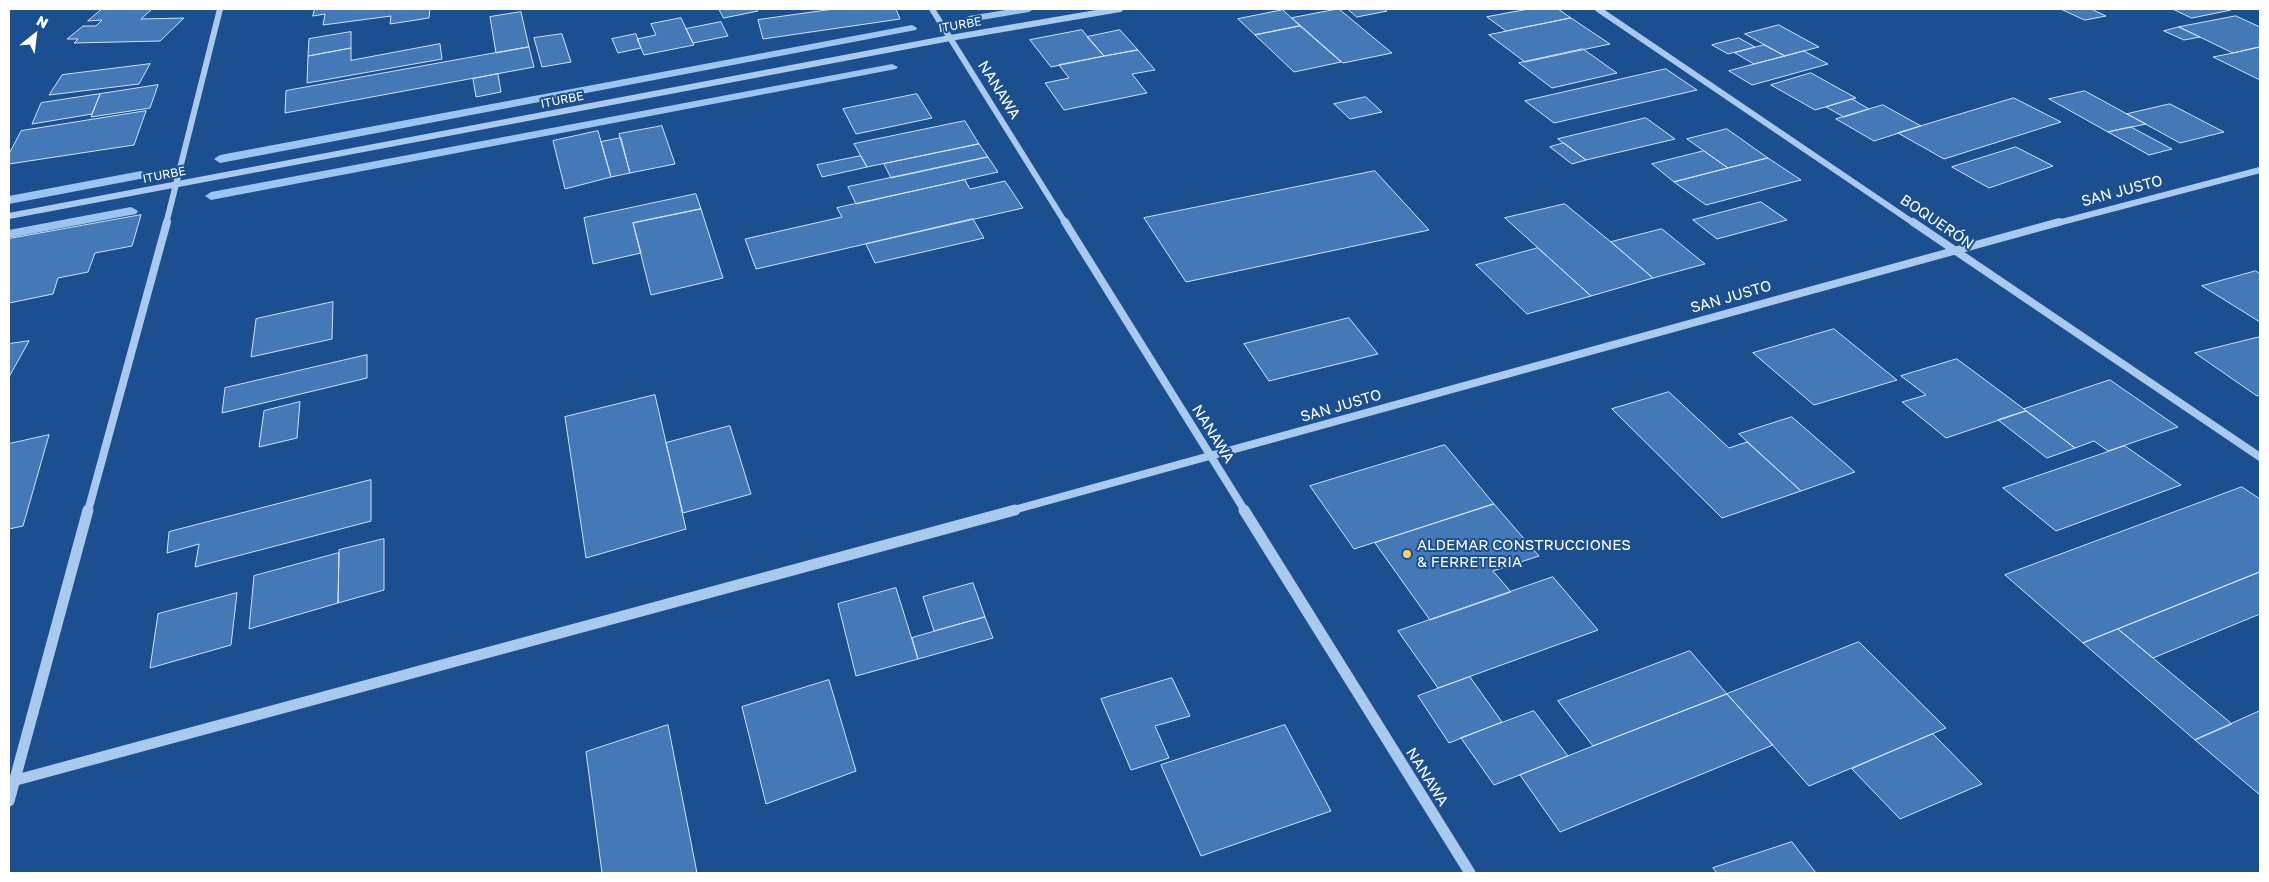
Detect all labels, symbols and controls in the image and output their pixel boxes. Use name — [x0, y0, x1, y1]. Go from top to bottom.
north arrow — [10, 10, 60, 60]
text: N — [34, 11, 51, 31]
street label: ITURBE — [937, 14, 983, 36]
street label: NANAWA — [974, 57, 1024, 123]
street label: ITURBE — [539, 89, 585, 111]
street label: ITURBE — [141, 164, 187, 186]
street label: SAN JUSTO — [2079, 172, 2165, 210]
street label: BOQUERÓN — [1897, 191, 1977, 253]
street label: SAN JUSTO — [1688, 277, 1774, 317]
street label: SAN JUSTO — [1298, 386, 1384, 426]
street label: NANAWA — [1188, 401, 1238, 467]
place label: ALDEMAR CONSTRUCCIONES & FERRETERIA — [1417, 536, 1631, 571]
marker: ALDEMAR CONSTRUCCIONES & FERRETERIA — [1401, 548, 1413, 560]
street label: NANAWA — [1402, 744, 1452, 810]

